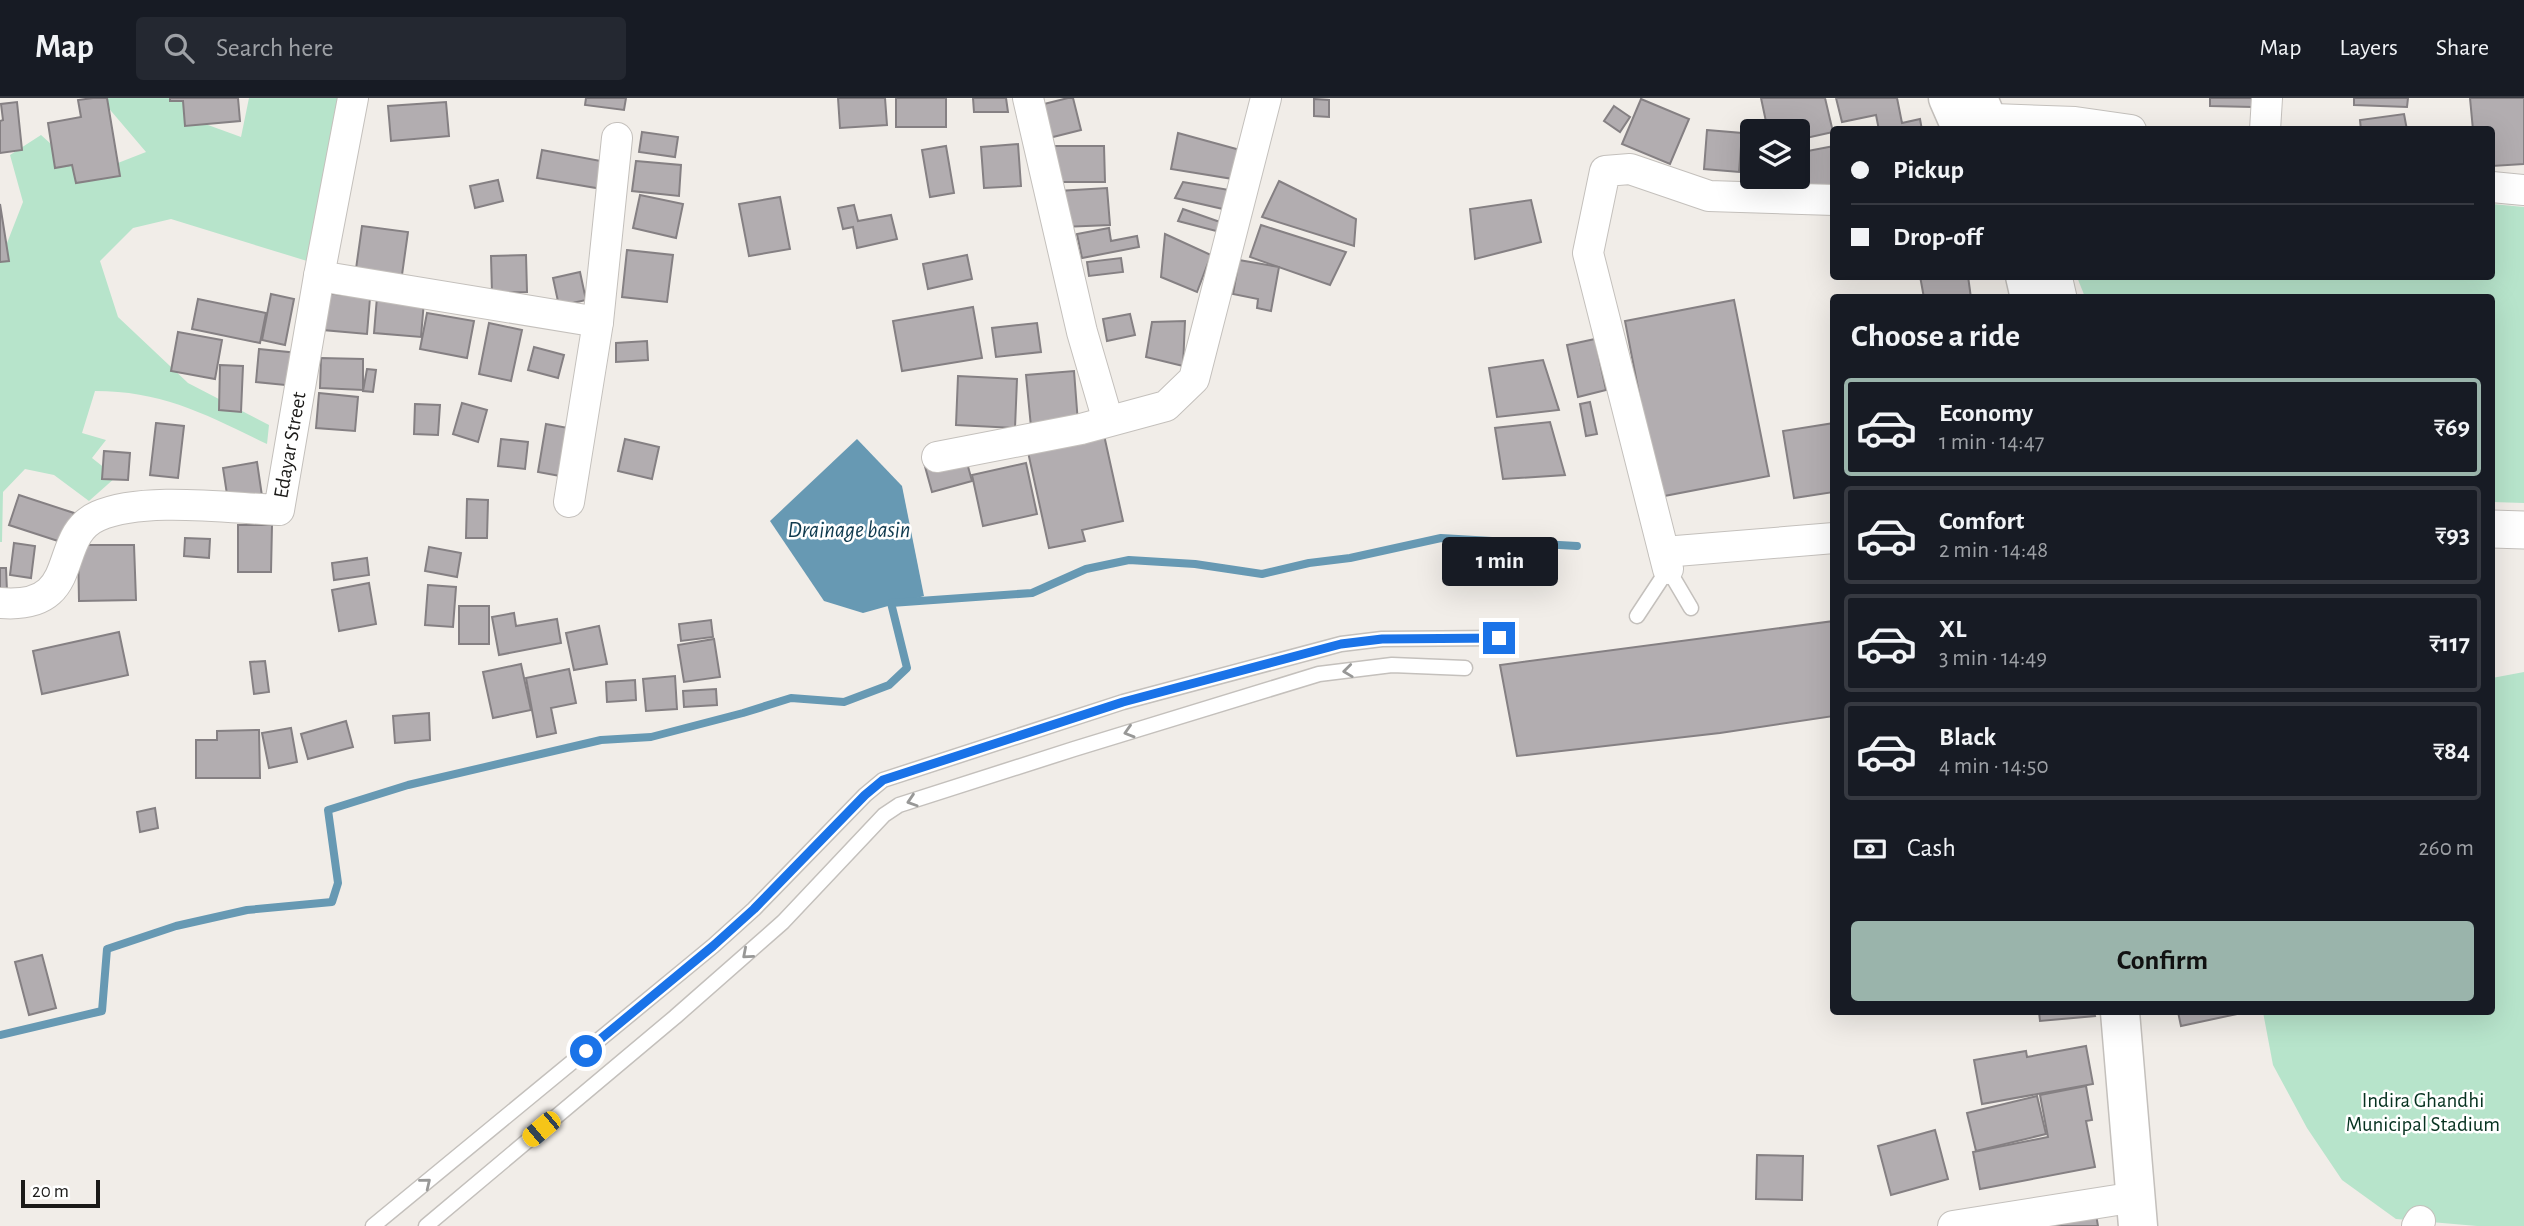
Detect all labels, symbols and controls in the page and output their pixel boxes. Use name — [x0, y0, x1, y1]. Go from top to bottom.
search box — [136, 17, 626, 80]
icon: search — [160, 29, 198, 67]
text: Map — [35, 31, 94, 64]
text: Search here — [216, 35, 334, 61]
text: Map — [2259, 36, 2301, 60]
text: Layers — [2339, 36, 2398, 60]
text: Share — [2436, 36, 2489, 60]
map controls — [1740, 119, 1810, 189]
button: layers — [1740, 119, 1810, 189]
text: Pickup — [1893, 157, 1964, 183]
text: Drop-off — [1893, 224, 1982, 250]
text: Choose a ride — [1851, 320, 2020, 352]
street label: Edayar Street — [270, 390, 310, 500]
icon: car — [1855, 396, 1918, 459]
text: Economy — [1939, 400, 2033, 426]
text: ₹69 — [2434, 414, 2470, 440]
text: 1 min · 14:47 — [1939, 431, 2044, 454]
icon: car — [1855, 504, 1918, 567]
text: Comfort — [1939, 508, 2024, 534]
water label: Drainage basin — [787, 519, 911, 542]
text: ₹93 — [2435, 522, 2470, 548]
callout: 1 min — [1441, 536, 1557, 586]
text: 2 min · 14:48 — [1939, 539, 2048, 562]
text: 1 min — [1476, 550, 1524, 573]
icon: car — [1855, 612, 1918, 675]
text: XL — [1939, 616, 1966, 642]
route end — [1483, 622, 1515, 654]
text: ₹117 — [2429, 630, 2470, 656]
text: 3 min · 14:49 — [1939, 647, 2047, 670]
one-way arrow — [1342, 663, 1354, 678]
icon: car — [1855, 720, 1918, 783]
one-way arrow — [1123, 723, 1135, 738]
text: Black — [1939, 724, 1996, 750]
text: ₹84 — [2433, 738, 2470, 764]
text: 4 min · 14:50 — [1939, 755, 2049, 778]
one-way arrow — [907, 792, 919, 807]
icon: cash — [1851, 830, 1889, 868]
text: Cash — [1907, 835, 1956, 861]
text: 260 m — [2418, 837, 2474, 860]
button: Confirm — [1851, 921, 2474, 1001]
one-way arrow — [742, 946, 755, 958]
route start — [570, 1035, 602, 1067]
park label: Indira Ghandhi Municipal Stadium — [2346, 1090, 2500, 1135]
car — [519, 1107, 564, 1151]
scale bar — [21, 1177, 100, 1209]
one-way arrow — [418, 1178, 430, 1191]
text: 20 m — [32, 1182, 69, 1201]

